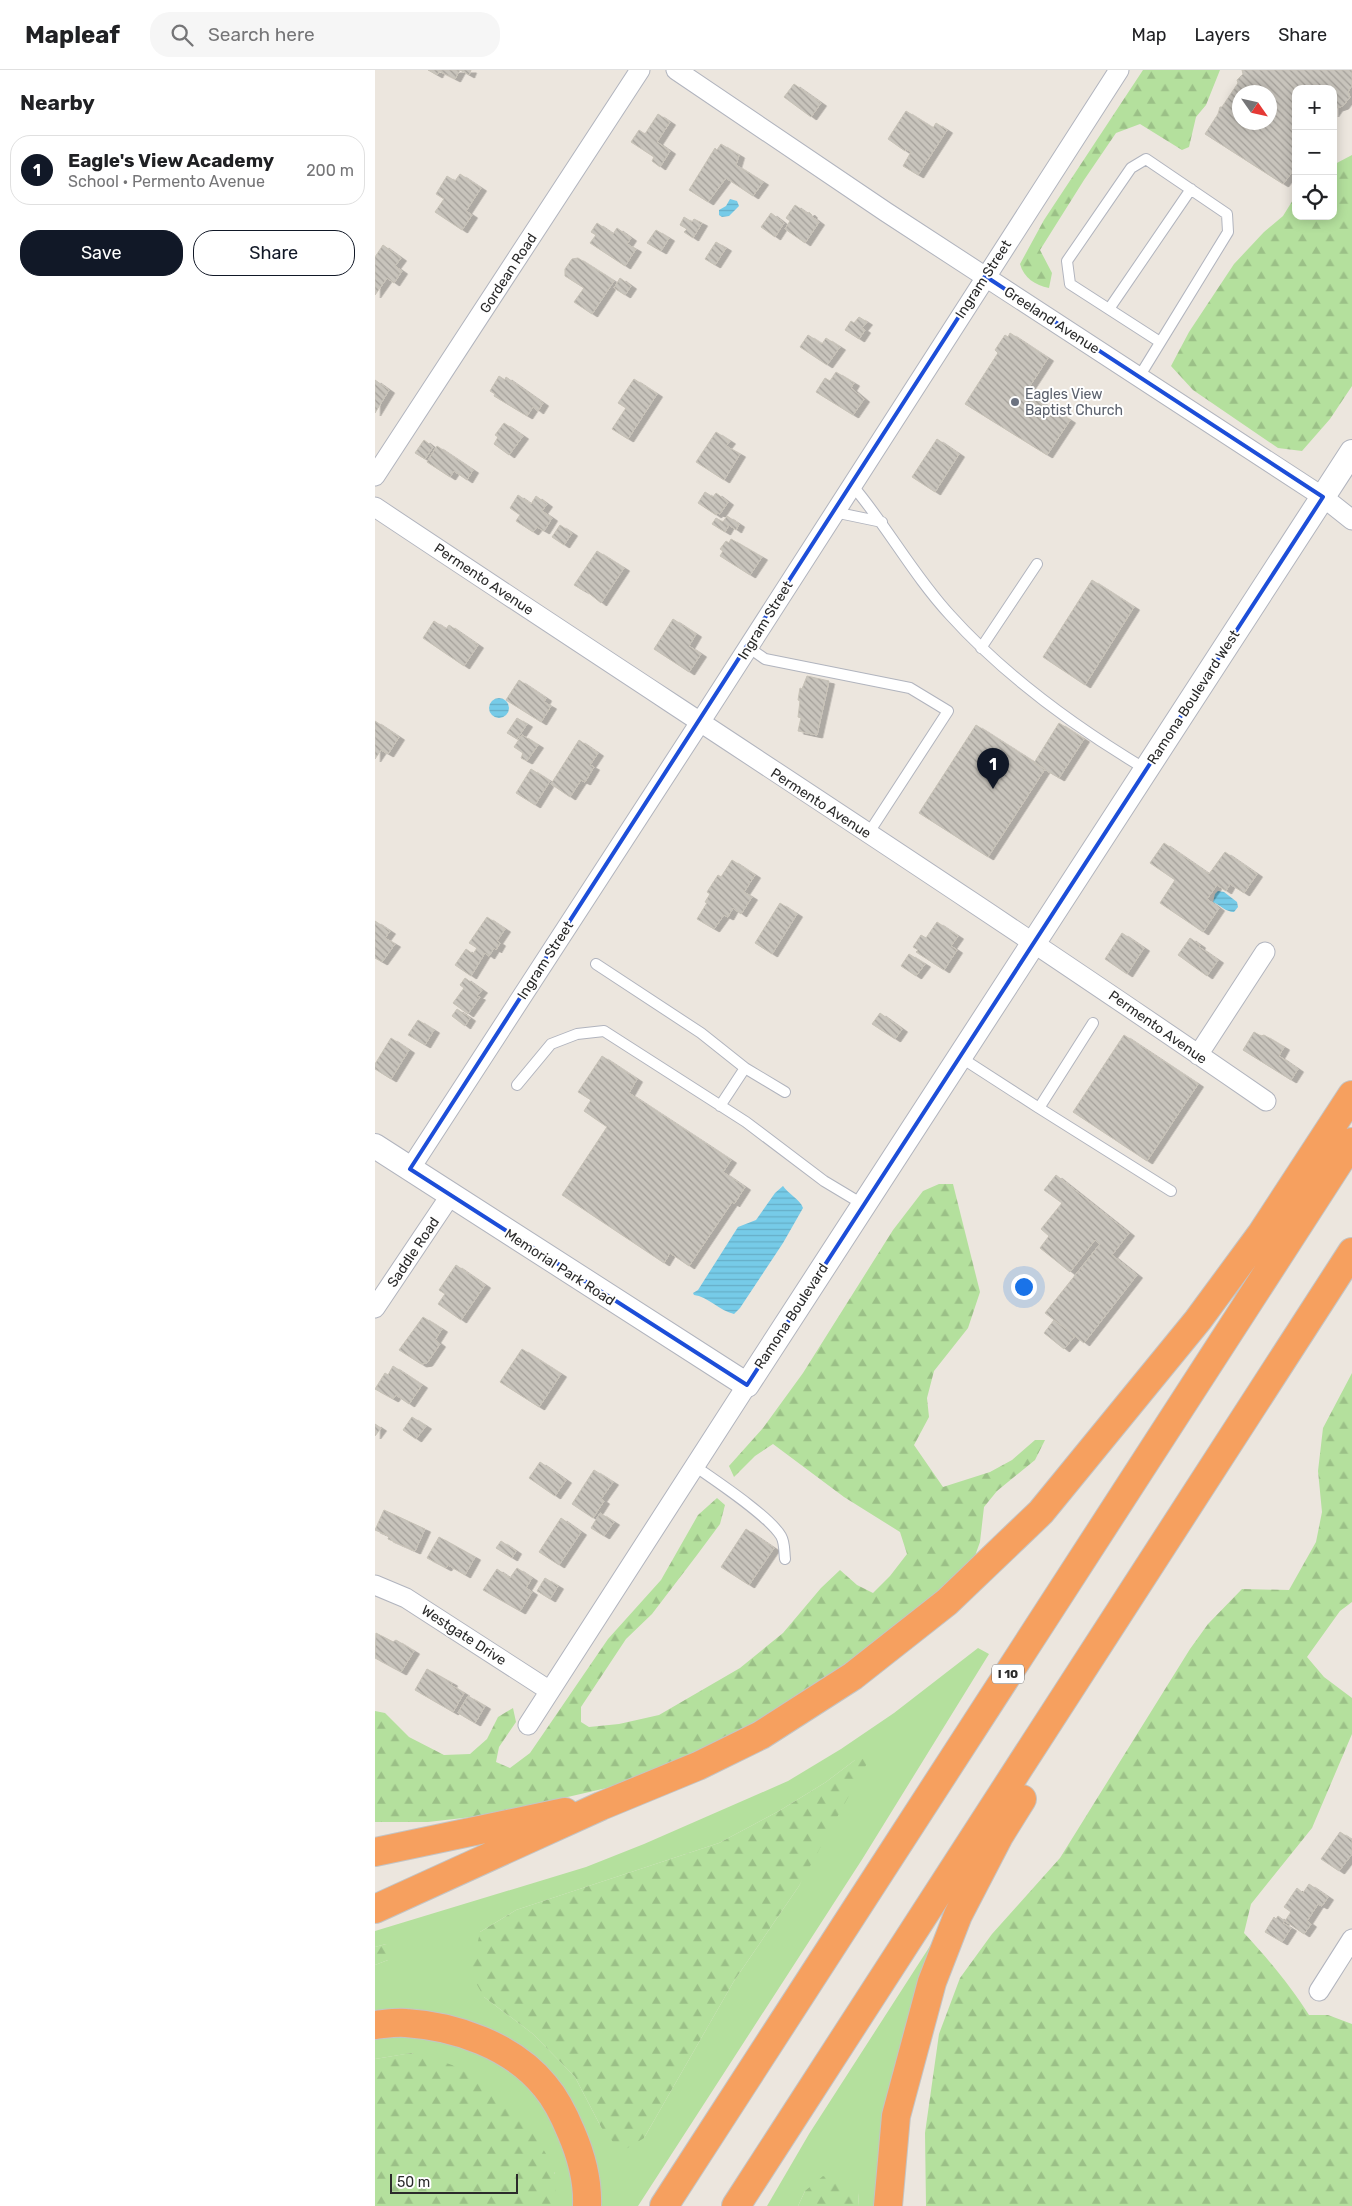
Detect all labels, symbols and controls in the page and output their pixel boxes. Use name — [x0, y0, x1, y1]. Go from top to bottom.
search box — [150, 12, 500, 57]
text: Mapleaf — [25, 21, 120, 49]
icon: search — [168, 21, 196, 49]
text: Search here — [208, 23, 315, 46]
text: Map — [1132, 24, 1167, 46]
text: Layers — [1195, 24, 1250, 46]
text: Share — [1278, 24, 1327, 46]
north arrow — [1232, 85, 1277, 130]
map controls — [1292, 85, 1337, 220]
button: + — [1292, 85, 1337, 130]
text: Nearby — [20, 90, 95, 115]
button: − — [1292, 130, 1337, 175]
text: Eagle's View Academy — [68, 149, 274, 172]
text: 1 — [33, 161, 41, 180]
text: 200 m — [306, 161, 354, 180]
text: School · Permento Avenue — [68, 172, 265, 191]
button: locate — [1292, 175, 1337, 220]
button: Save — [20, 230, 183, 276]
button: Share — [193, 230, 355, 276]
street label: Gordean Road — [476, 230, 541, 316]
street label: Ingram Street — [952, 236, 1015, 322]
street label: Greeland Avenue — [1001, 283, 1103, 358]
place label: Eagles View Baptist Church — [1025, 386, 1123, 419]
marker: Eagles View Baptist Church — [1009, 396, 1021, 408]
street label: Permento Avenue — [431, 540, 537, 619]
street label: Ingram Street — [734, 577, 797, 663]
street label: Ramona Boulevard West — [1144, 626, 1244, 768]
pin: 1 — [977, 748, 1009, 789]
street label: Permento Avenue — [767, 765, 874, 842]
street label: Ingram Street — [514, 917, 577, 1003]
street label: Permento Avenue — [1105, 987, 1210, 1068]
street label: Saddle Road — [384, 1214, 443, 1291]
street label: Memorial Park Road — [501, 1225, 618, 1309]
street label: Ramona Boulevard — [751, 1260, 832, 1372]
your location — [1011, 1274, 1037, 1300]
street label: Westgate Drive — [418, 1602, 510, 1669]
road number: I 10 — [992, 1665, 1024, 1684]
scale bar — [390, 2171, 517, 2194]
text: 50 m — [397, 2174, 430, 2191]

